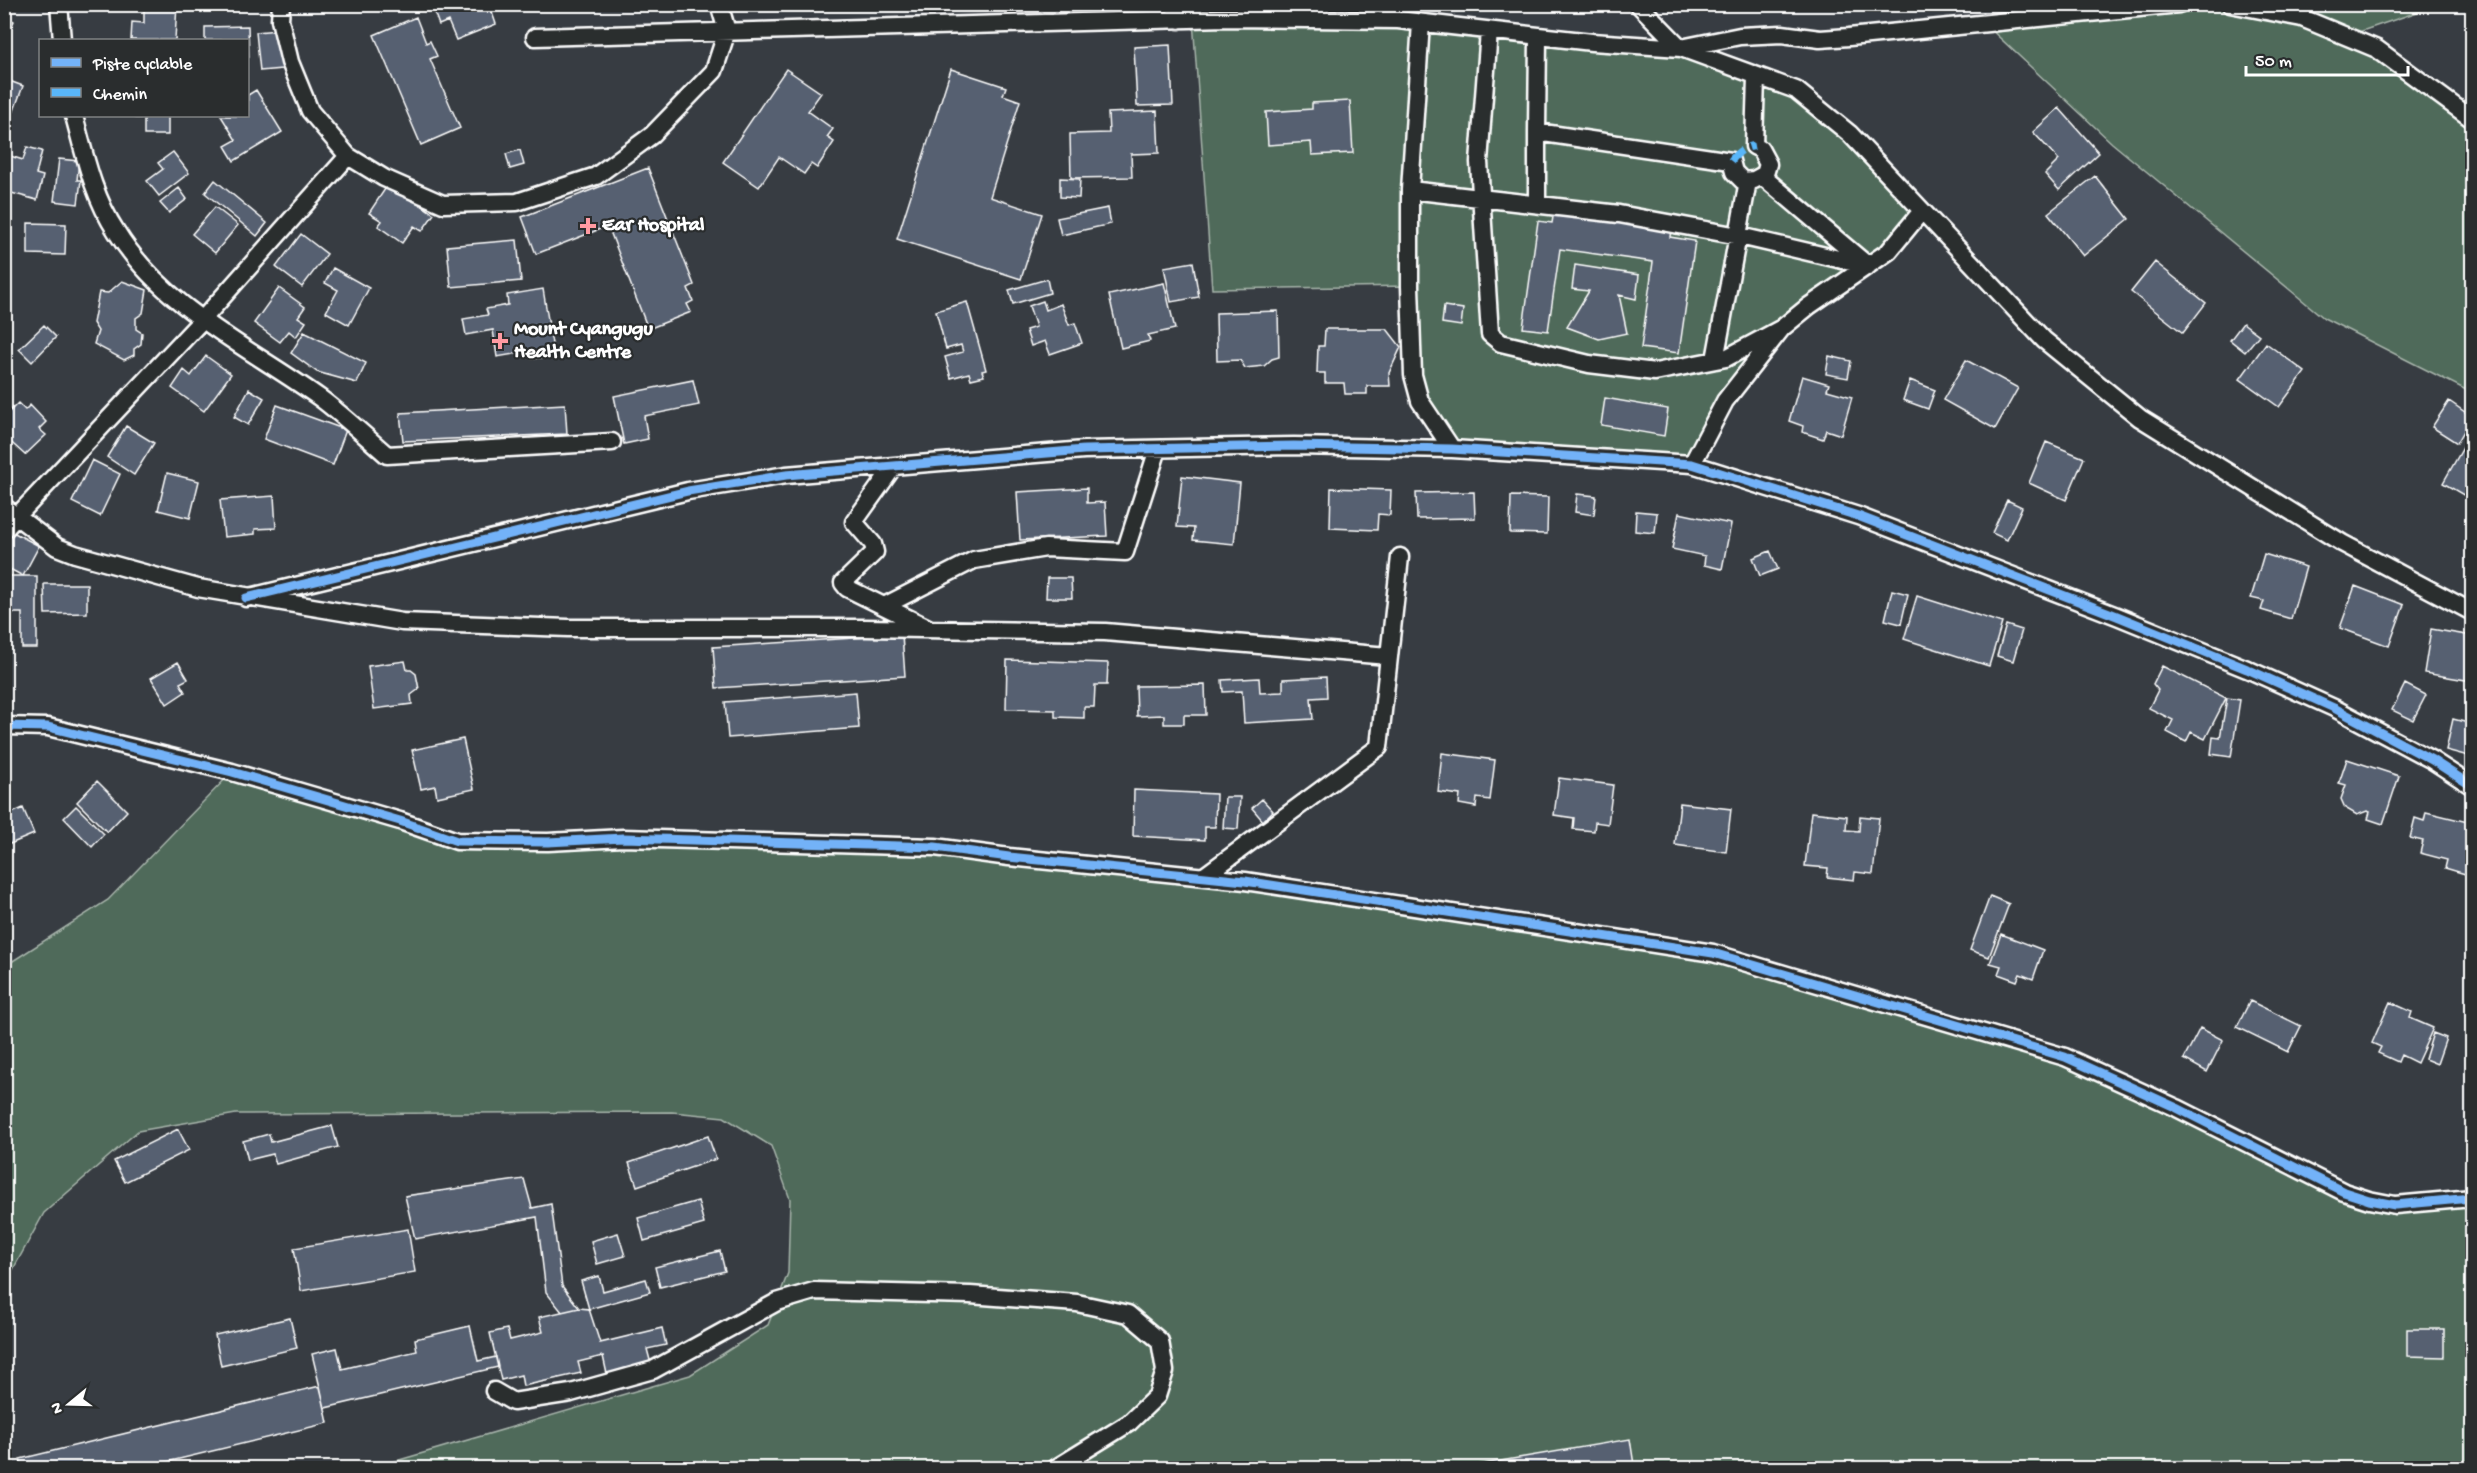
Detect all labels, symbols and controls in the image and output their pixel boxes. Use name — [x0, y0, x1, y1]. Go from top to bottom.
legend — [39, 39, 249, 117]
scale bar — [2246, 39, 2408, 77]
text: 50 m — [2255, 52, 2292, 73]
text: Piste cyclable — [92, 55, 193, 76]
text: Chemin — [93, 85, 147, 106]
place label: Ear Hospital — [602, 215, 705, 238]
marker: Ear Hospital — [579, 217, 597, 235]
place label: Mount Cyangugu Health Centre — [514, 319, 653, 365]
marker: Mount Cyangugu Health Centre — [491, 332, 509, 350]
north arrow — [39, 1374, 99, 1434]
text: N — [47, 1399, 69, 1416]

